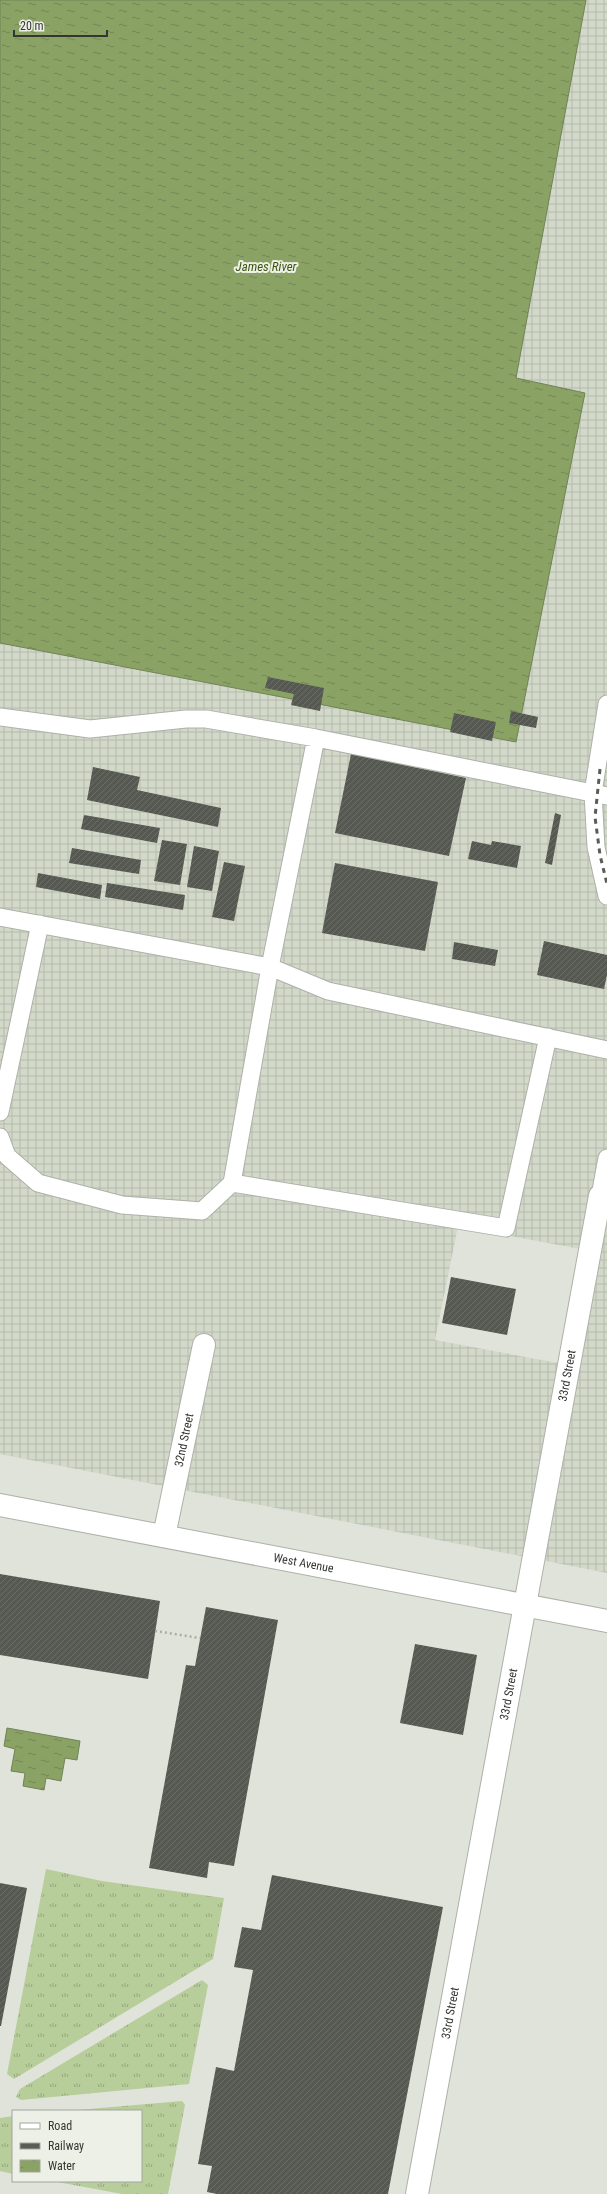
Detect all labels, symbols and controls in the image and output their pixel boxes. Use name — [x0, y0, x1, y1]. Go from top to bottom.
scale bar — [14, 12, 107, 38]
text: 20 m — [20, 19, 44, 33]
water label: James River — [236, 259, 298, 274]
street label: 33rd Street — [555, 1348, 579, 1403]
street label: 32nd Street — [172, 1412, 197, 1468]
street label: West Avenue — [272, 1550, 335, 1576]
street label: 33rd Street — [497, 1667, 520, 1721]
street label: 33rd Street — [439, 1986, 462, 2040]
legend — [12, 2110, 142, 2182]
text: Road — [48, 2119, 72, 2133]
text: Railway — [48, 2139, 84, 2153]
text: Water — [48, 2159, 76, 2173]

